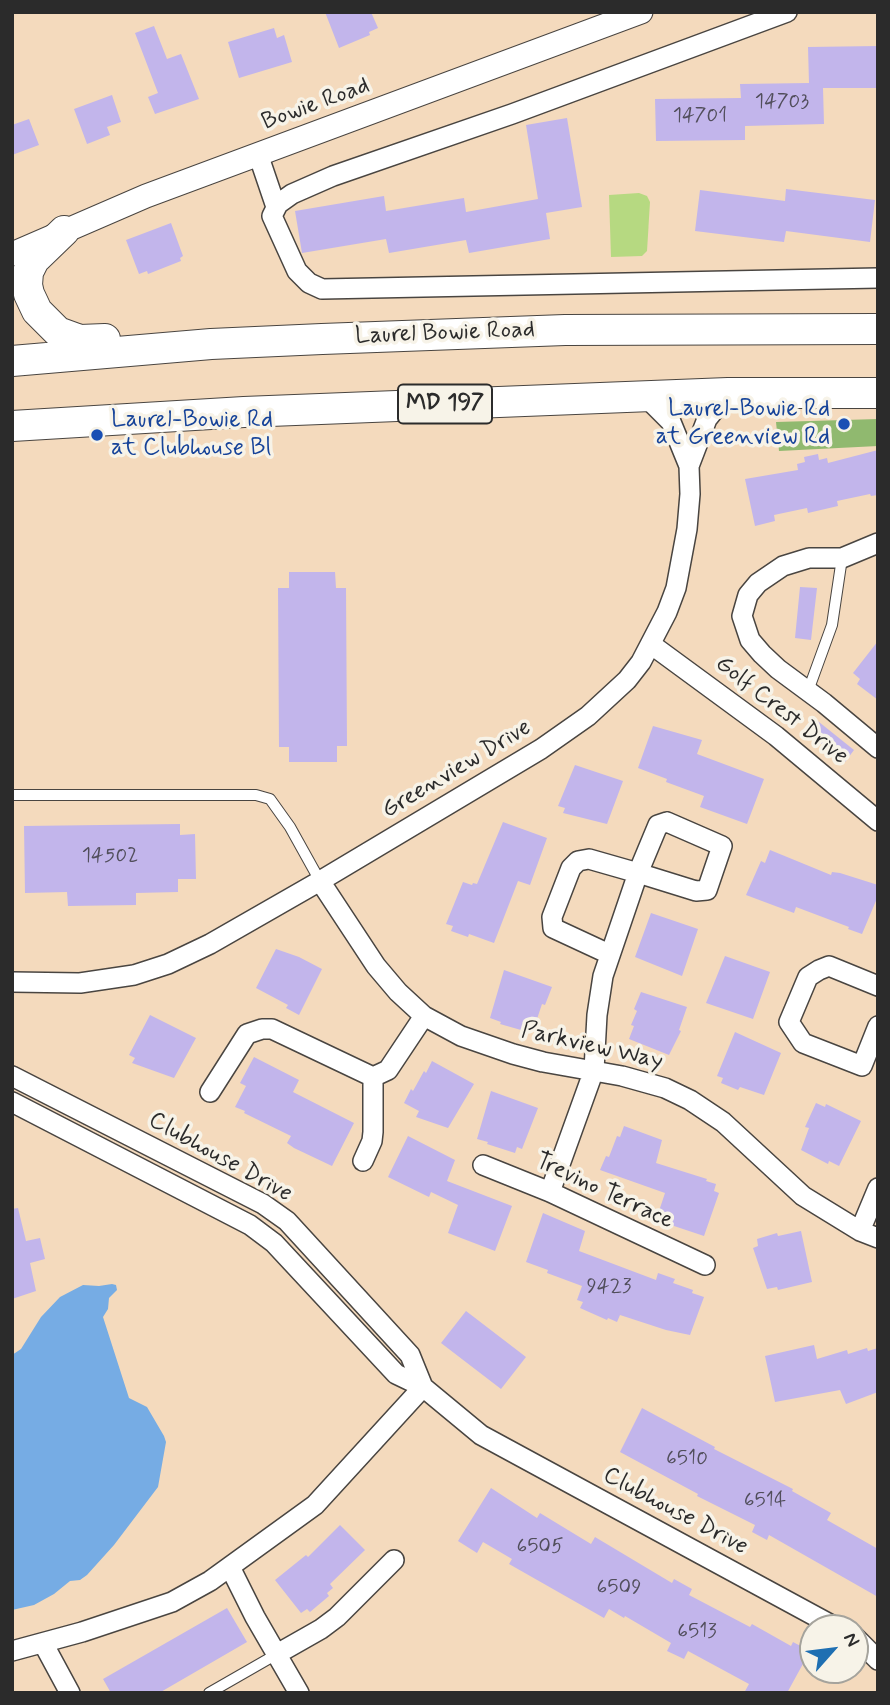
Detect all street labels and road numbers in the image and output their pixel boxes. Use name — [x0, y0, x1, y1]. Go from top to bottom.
street label: Bowie Road — [258, 72, 374, 138]
street label: Laurel Bowie Road — [355, 316, 535, 352]
road number: MD 197 — [398, 384, 492, 424]
street label: Golf Crest Drive — [709, 650, 853, 772]
street label: Greenview Drive — [377, 714, 537, 826]
street label: Parkview Way — [519, 1017, 665, 1077]
street label: Clubhouse Drive — [143, 1107, 297, 1209]
street label: Trevino Terrace — [530, 1147, 678, 1237]
street label: Clubhouse Drive — [598, 1462, 752, 1562]

